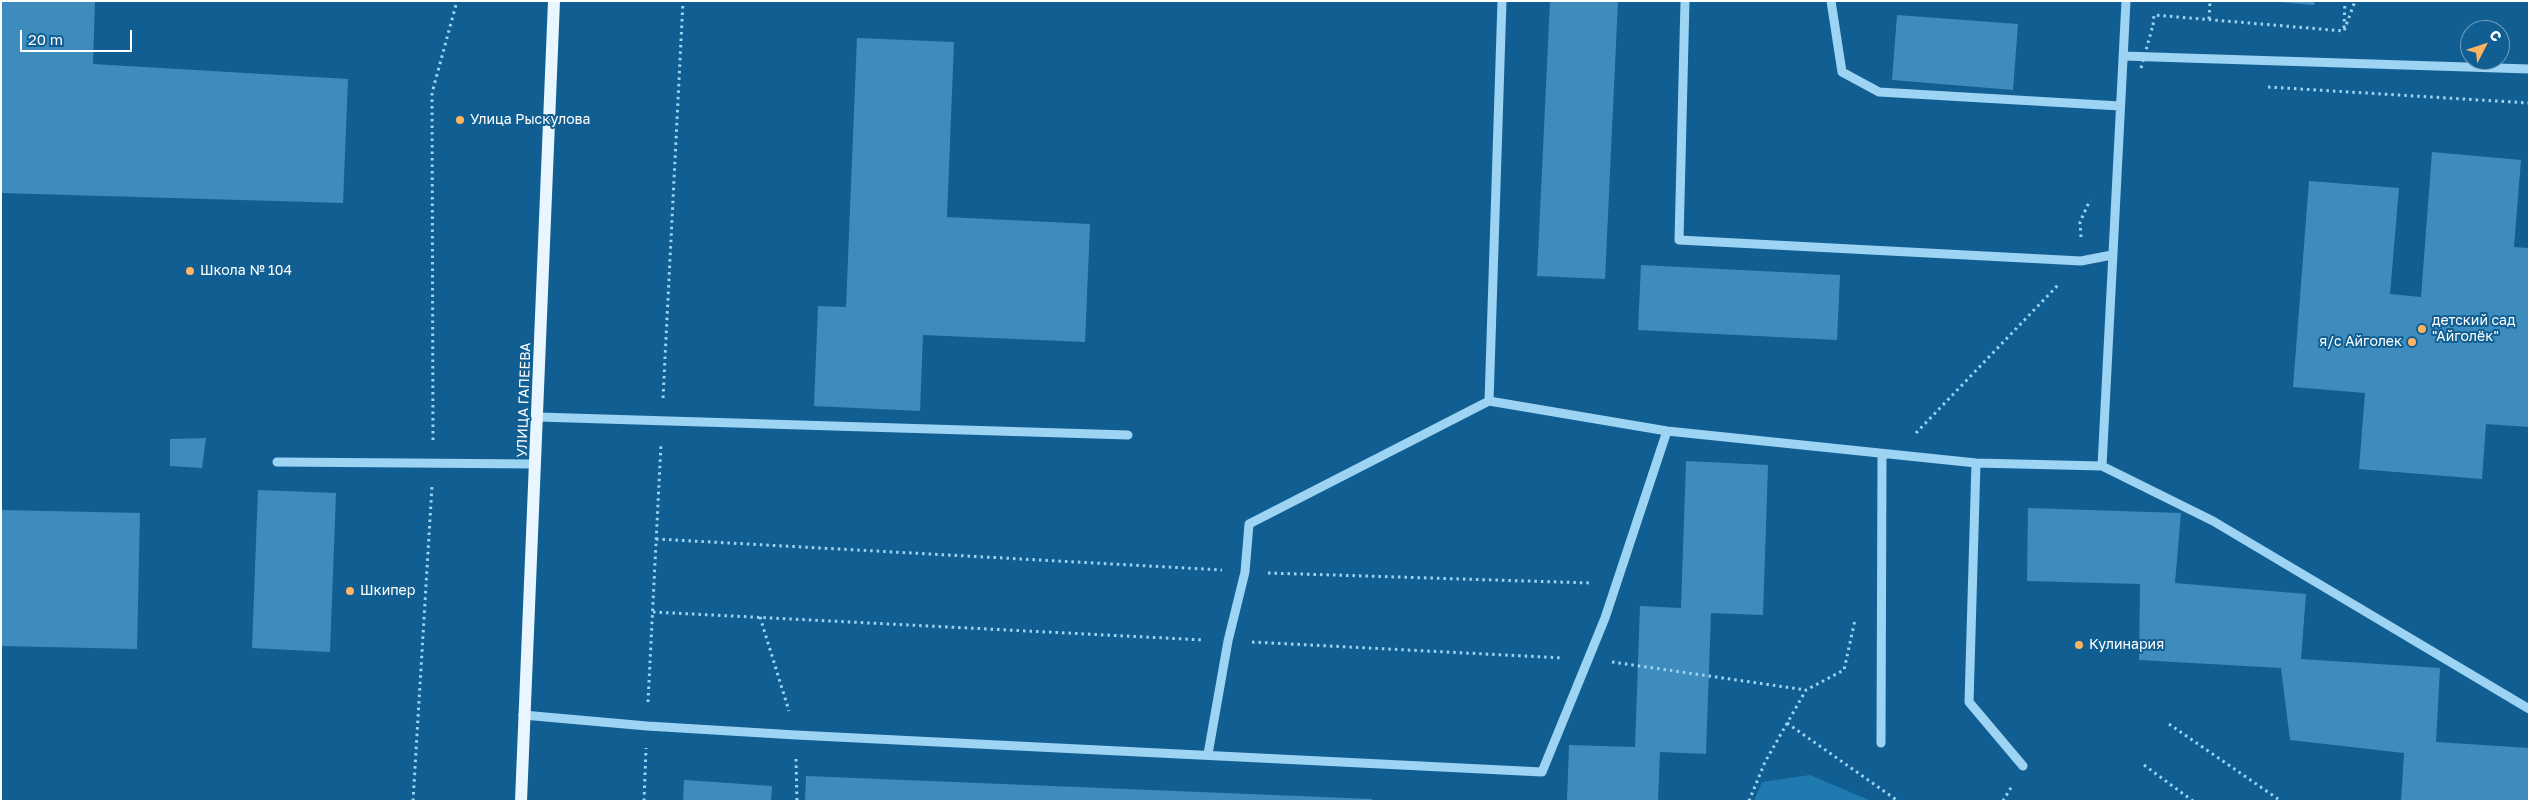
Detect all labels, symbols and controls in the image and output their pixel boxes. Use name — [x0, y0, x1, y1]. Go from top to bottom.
scale bar — [22, 20, 135, 52]
north arrow — [2460, 20, 2510, 70]
text: С — [2486, 26, 2506, 45]
text: 20 m — [28, 30, 63, 48]
place label: Улица Рыскулова — [470, 112, 590, 128]
marker: Улица Рыскулова — [454, 114, 466, 126]
place label: Школа № 104 — [200, 263, 292, 279]
marker: Школа № 104 — [184, 265, 196, 277]
place label: детский сад "Айголёк" — [2432, 313, 2515, 346]
marker: детский сад "Айголёк" — [2416, 323, 2428, 335]
place label: я/c Айголек — [2319, 334, 2402, 350]
marker: я/c Айголек — [2406, 336, 2418, 348]
street label: УЛИЦА ГАПЕЕВА — [514, 342, 534, 458]
place label: Шкипер — [360, 583, 415, 599]
marker: Шкипер — [344, 585, 356, 597]
place label: Кулинария — [2089, 637, 2164, 653]
marker: Кулинария — [2073, 639, 2085, 651]

